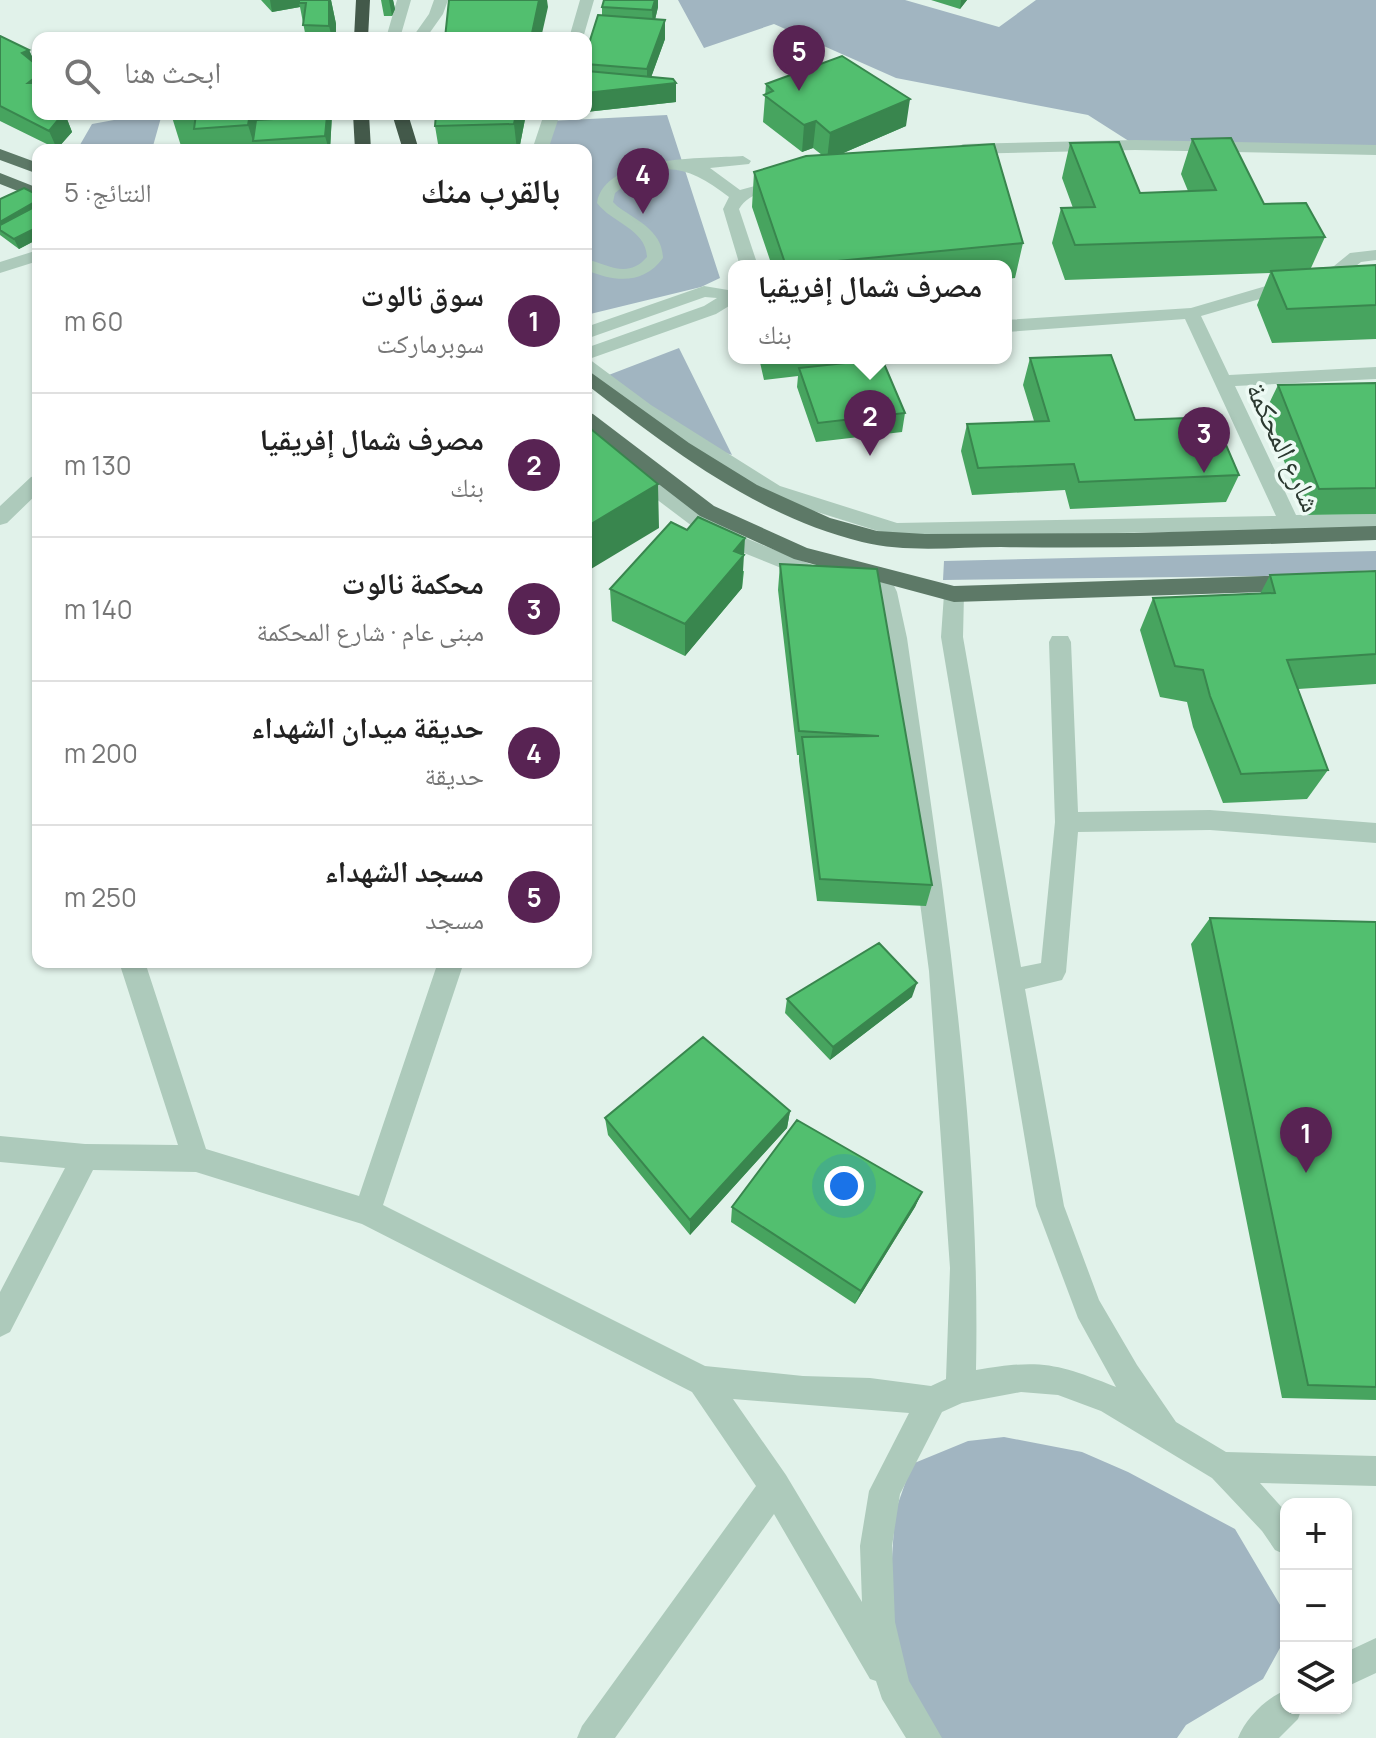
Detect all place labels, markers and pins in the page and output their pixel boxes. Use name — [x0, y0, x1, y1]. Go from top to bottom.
pin: 5 — [773, 25, 825, 91]
pin: 4 — [617, 148, 669, 214]
pin: 2 — [844, 390, 896, 456]
pin: 3 — [1178, 407, 1230, 473]
pin: 1 — [1280, 1107, 1332, 1173]

